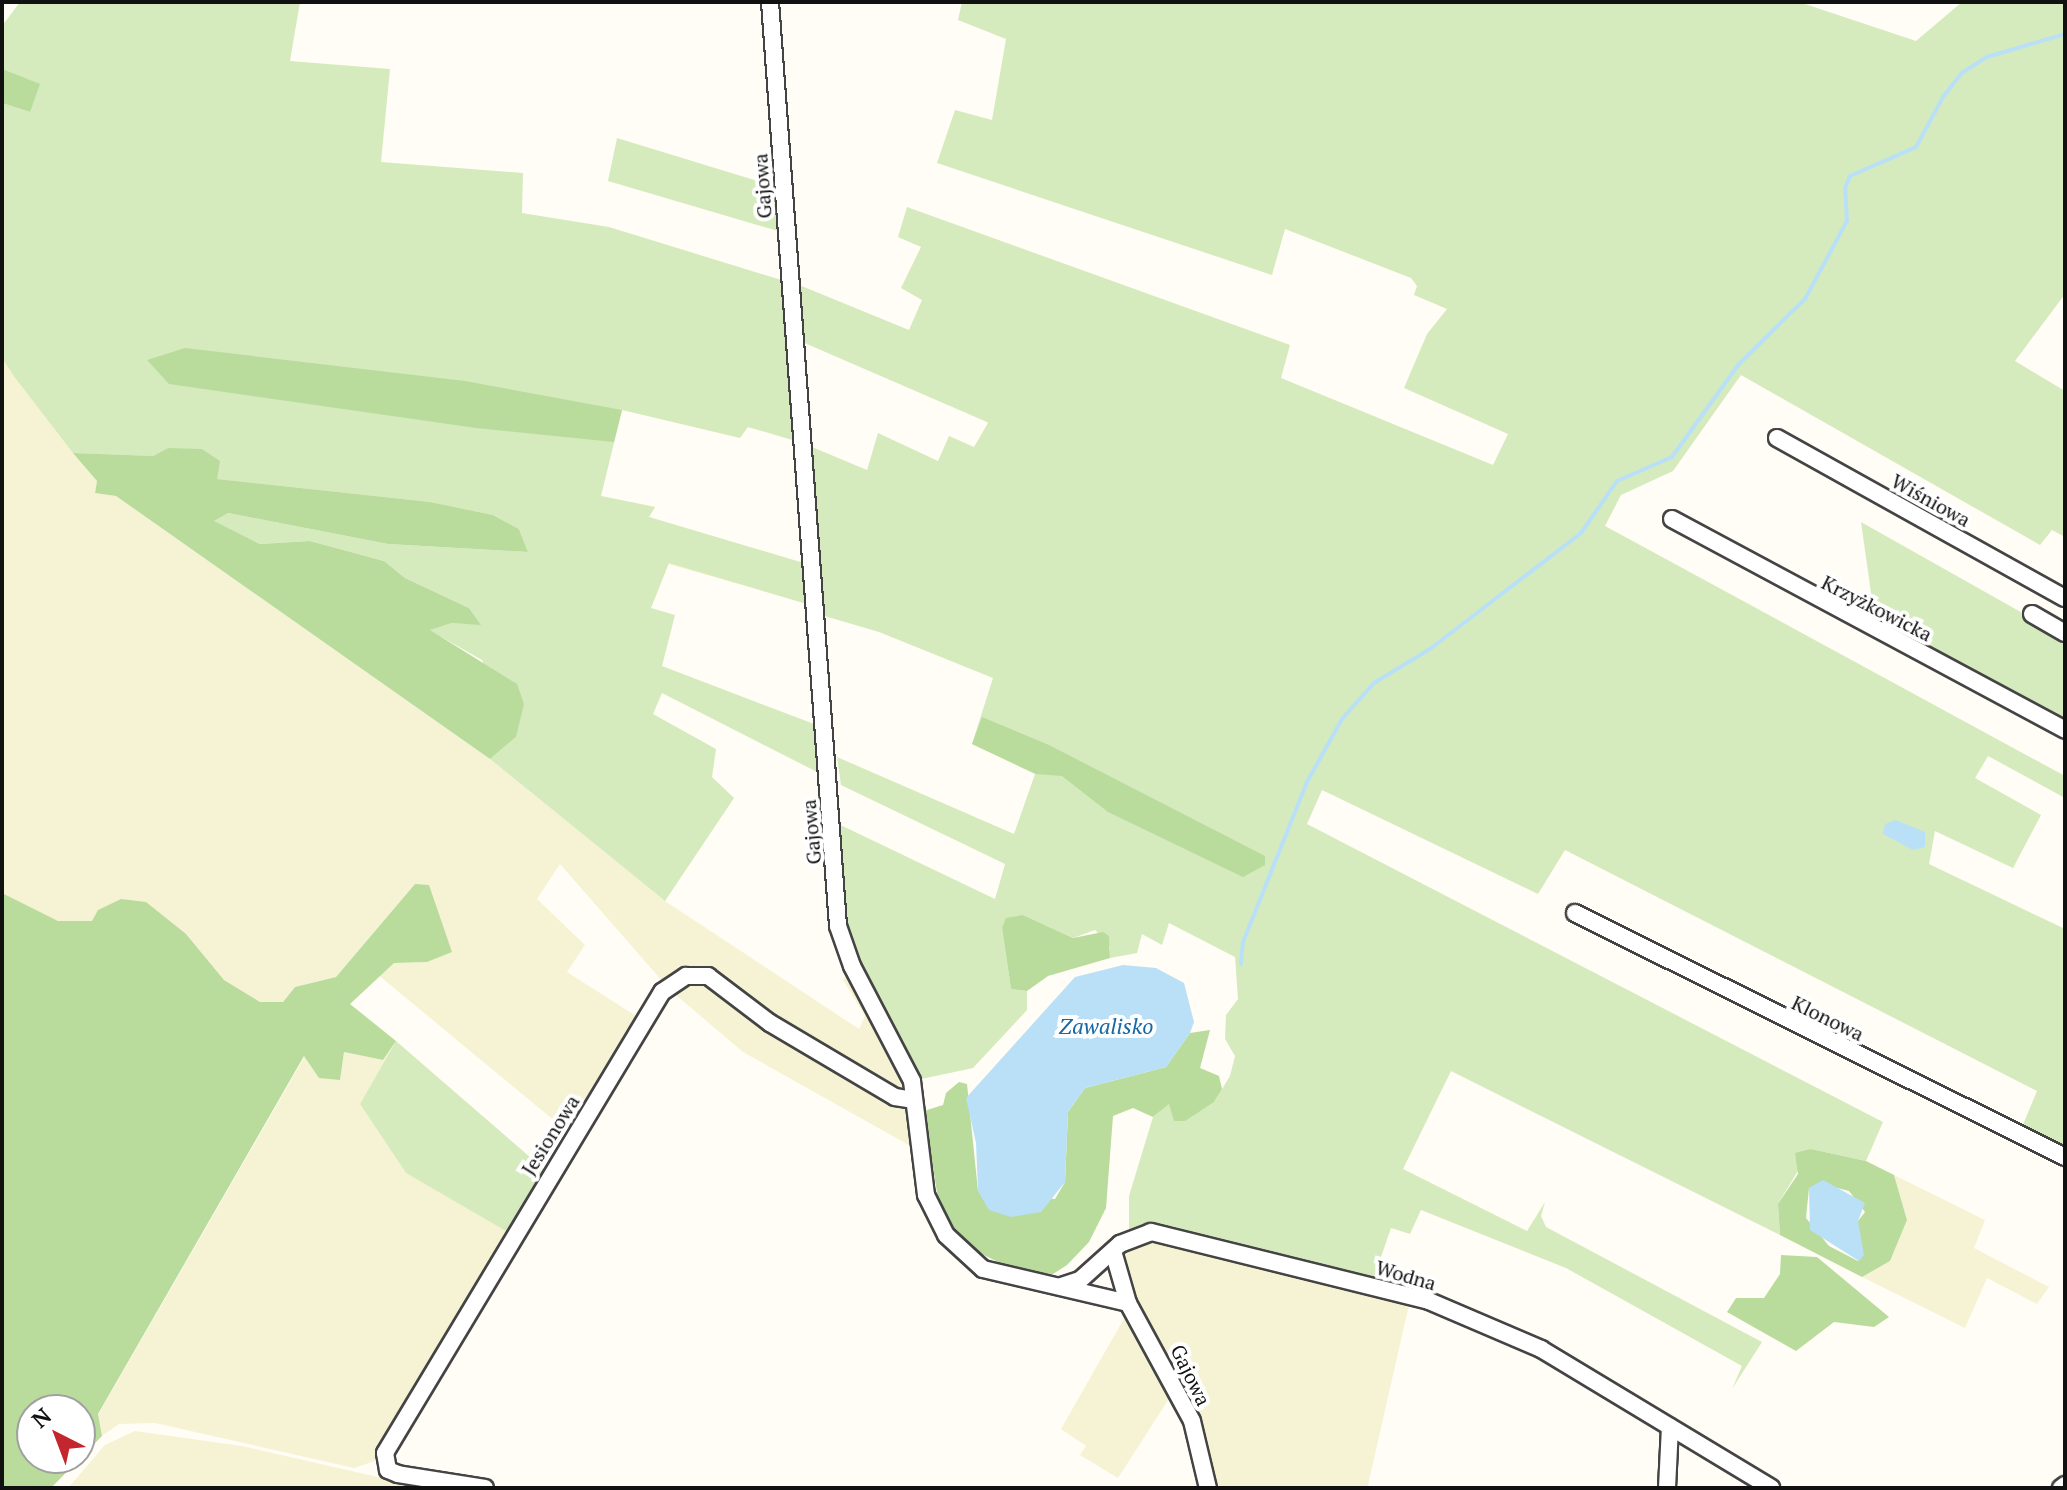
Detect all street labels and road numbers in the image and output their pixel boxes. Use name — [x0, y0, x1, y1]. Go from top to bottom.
street label: Gajowa — [748, 153, 776, 219]
street label: Wiśniowa — [1887, 468, 1975, 532]
street label: Krzyżkowicka — [1818, 570, 1936, 646]
street label: Gajowa — [796, 799, 826, 865]
street label: Klonowa — [1788, 990, 1868, 1046]
street label: Jesionowa — [516, 1090, 584, 1180]
street label: Wodna — [1373, 1255, 1439, 1295]
street label: Gajowa — [1166, 1340, 1216, 1410]

